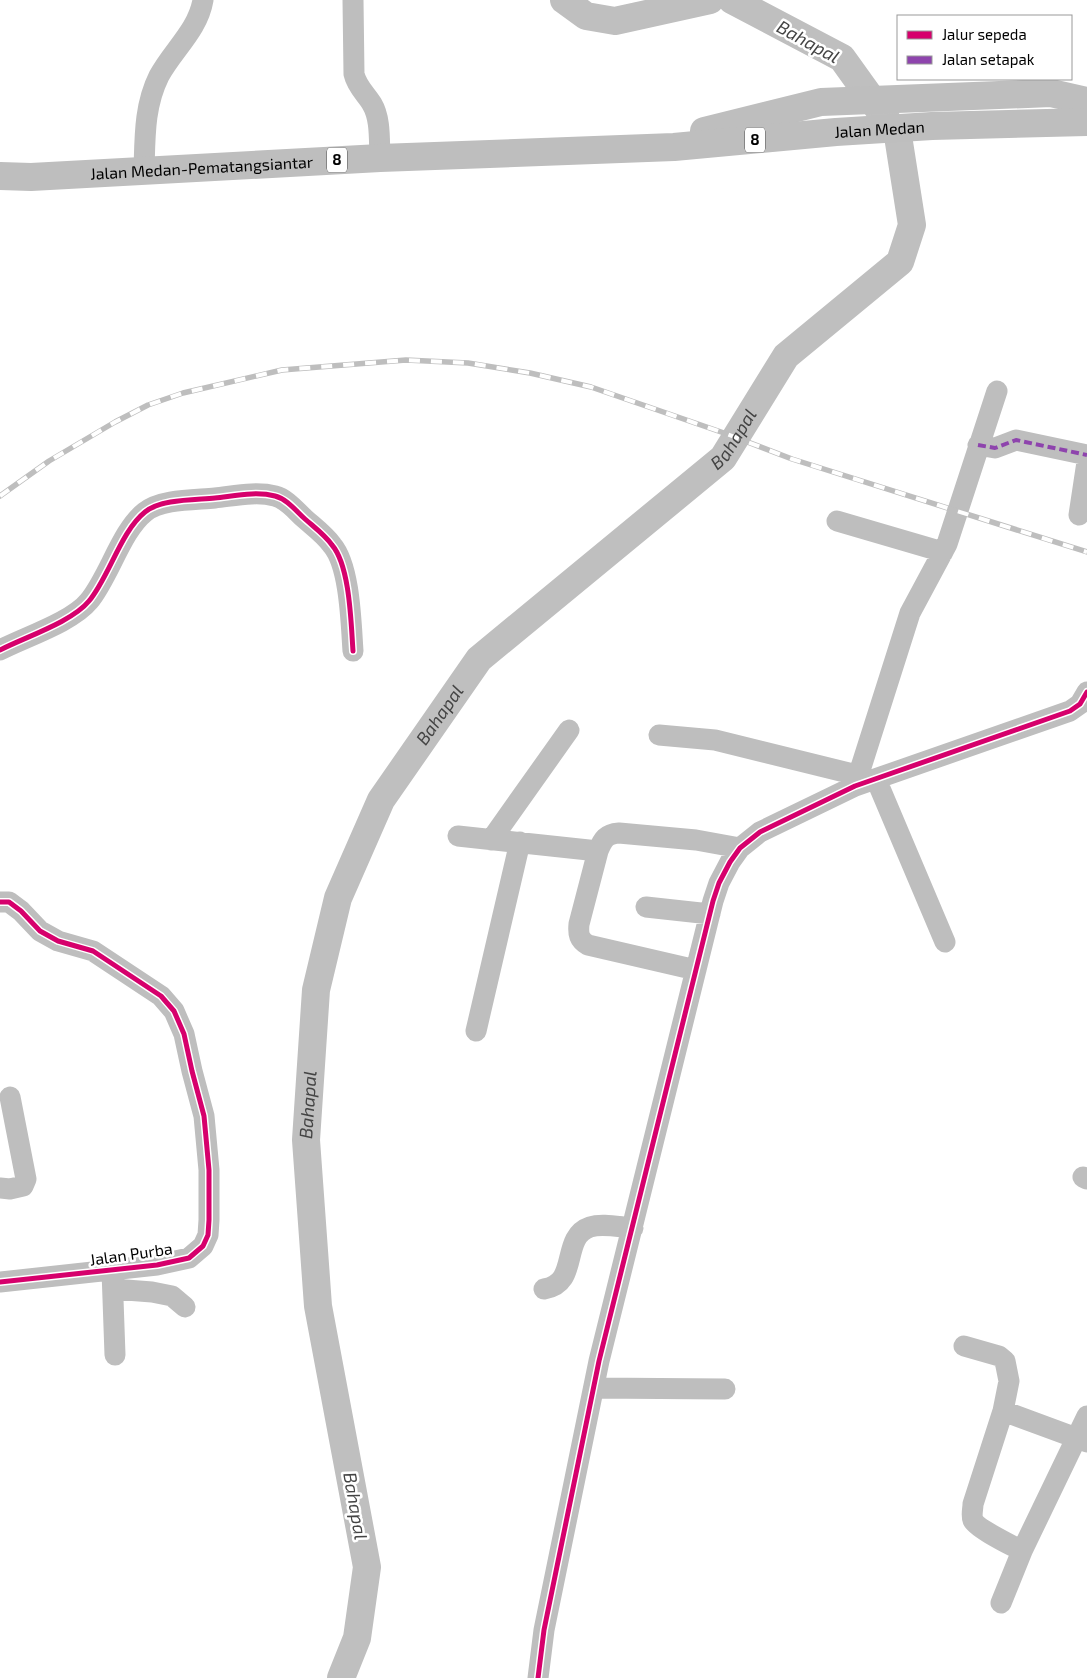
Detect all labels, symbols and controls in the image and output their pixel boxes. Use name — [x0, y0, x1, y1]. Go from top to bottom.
water label: Bahapal — [773, 15, 844, 67]
legend — [897, 15, 1072, 80]
text: Jalur sepeda — [942, 25, 1027, 43]
text: Jalan setapak — [942, 50, 1035, 68]
street label: Jalan Medan — [834, 116, 925, 141]
road number: 8 — [745, 128, 765, 152]
road number: 8 — [327, 148, 347, 172]
street label: Jalan Medan-Pematangsiantar — [90, 152, 314, 183]
water label: Bahapal — [706, 404, 761, 474]
water label: Bahapal — [411, 680, 468, 749]
water label: Bahapal — [294, 1070, 321, 1140]
street label: Jalan Purba — [88, 1238, 174, 1269]
water label: Bahapal — [339, 1470, 373, 1541]

